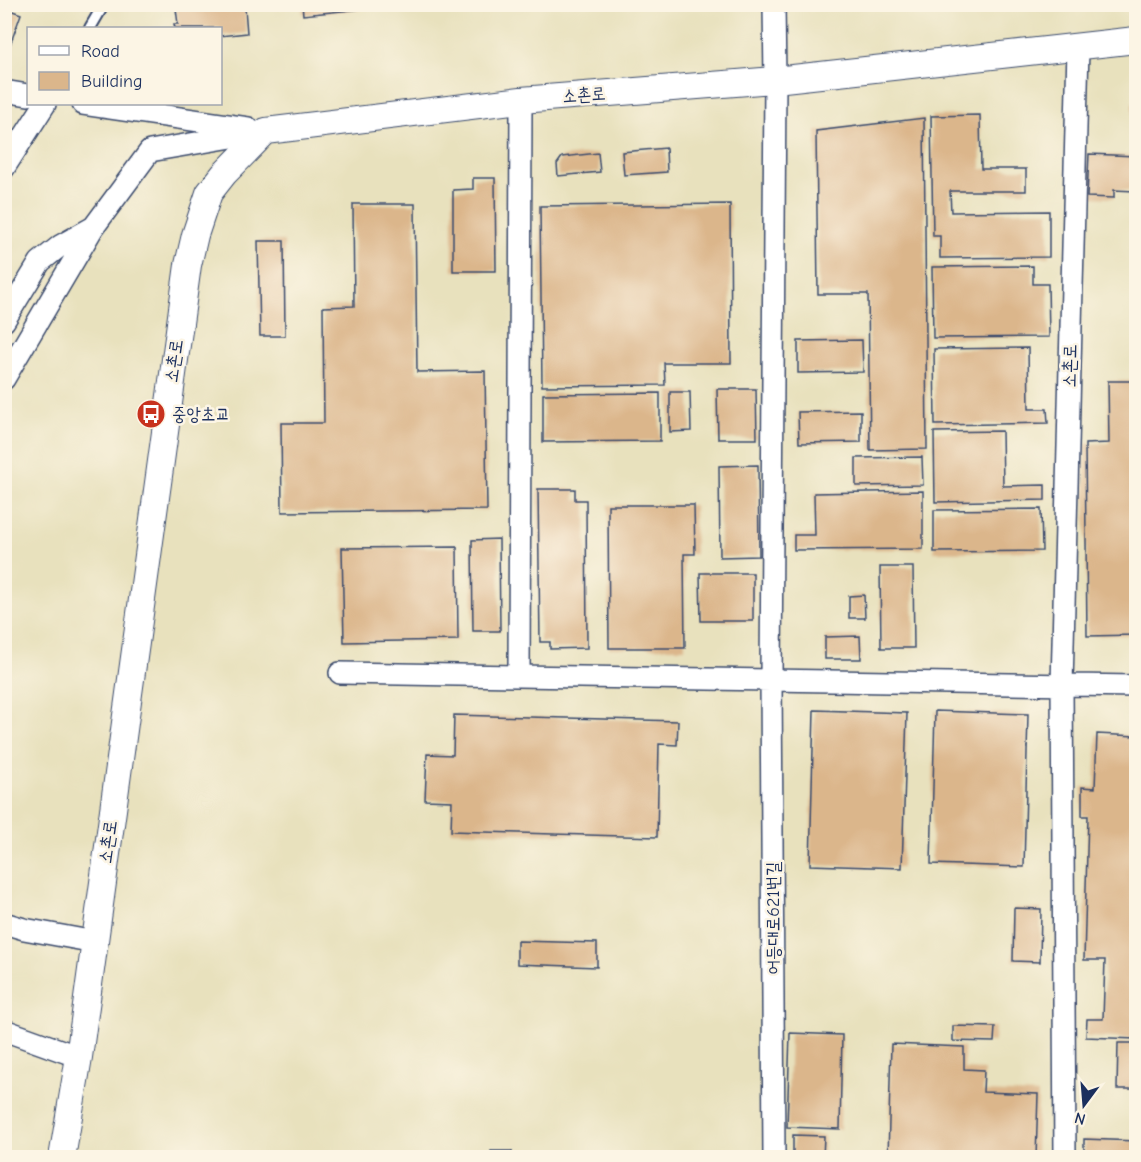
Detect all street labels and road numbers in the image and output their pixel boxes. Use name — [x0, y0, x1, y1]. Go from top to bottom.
street label: 소촌로 — [562, 83, 606, 107]
street label: 소촌로 — [161, 338, 187, 384]
street label: 소촌로 — [1059, 344, 1081, 388]
street label: 소촌로 — [95, 819, 121, 865]
street label: 어등대로621번길 — [763, 861, 784, 975]

